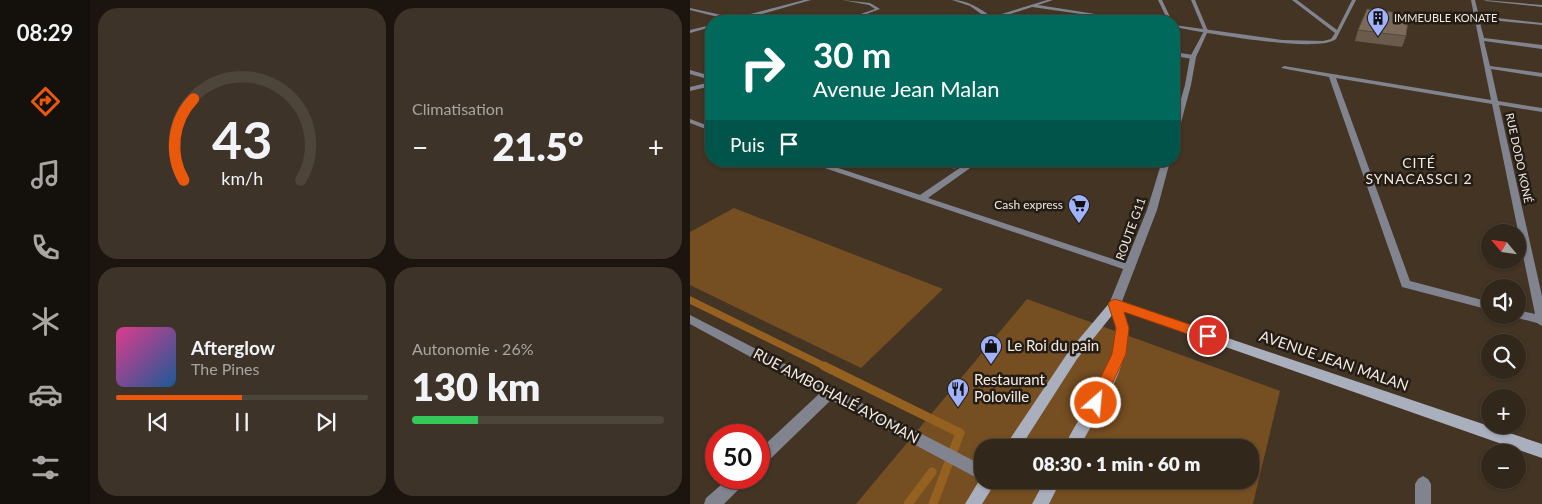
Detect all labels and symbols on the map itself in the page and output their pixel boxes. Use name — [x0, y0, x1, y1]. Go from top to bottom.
building icon: IMMEUBLE KONATE — [1366, 6, 1390, 37]
place label: IMMEUBLE KONATE — [1394, 11, 1497, 24]
street label: RUE DODO KONÉ — [1504, 112, 1535, 204]
district label: CITÉ SYNACASSCI 2 — [1365, 154, 1473, 187]
supermarket icon: Cash express — [1067, 193, 1091, 224]
street label: ROUTE G11 — [1112, 195, 1149, 262]
place label: Cash express — [994, 197, 1063, 212]
north arrow — [1481, 224, 1526, 269]
pin — [1187, 315, 1229, 357]
street label: AVENUE JEAN MALAN — [1257, 326, 1411, 394]
shop icon: Le Roi du pain — [979, 334, 1003, 365]
place label: Le Roi du pain — [1007, 336, 1099, 354]
street label: RUE AMBOHALÉ AYOMAN — [751, 344, 922, 446]
place label: Restaurant Poloville — [974, 370, 1046, 405]
position arrow — [1069, 376, 1121, 428]
restaurant icon: Restaurant Poloville — [946, 377, 970, 408]
speed limit sign: 50 — [705, 424, 770, 489]

